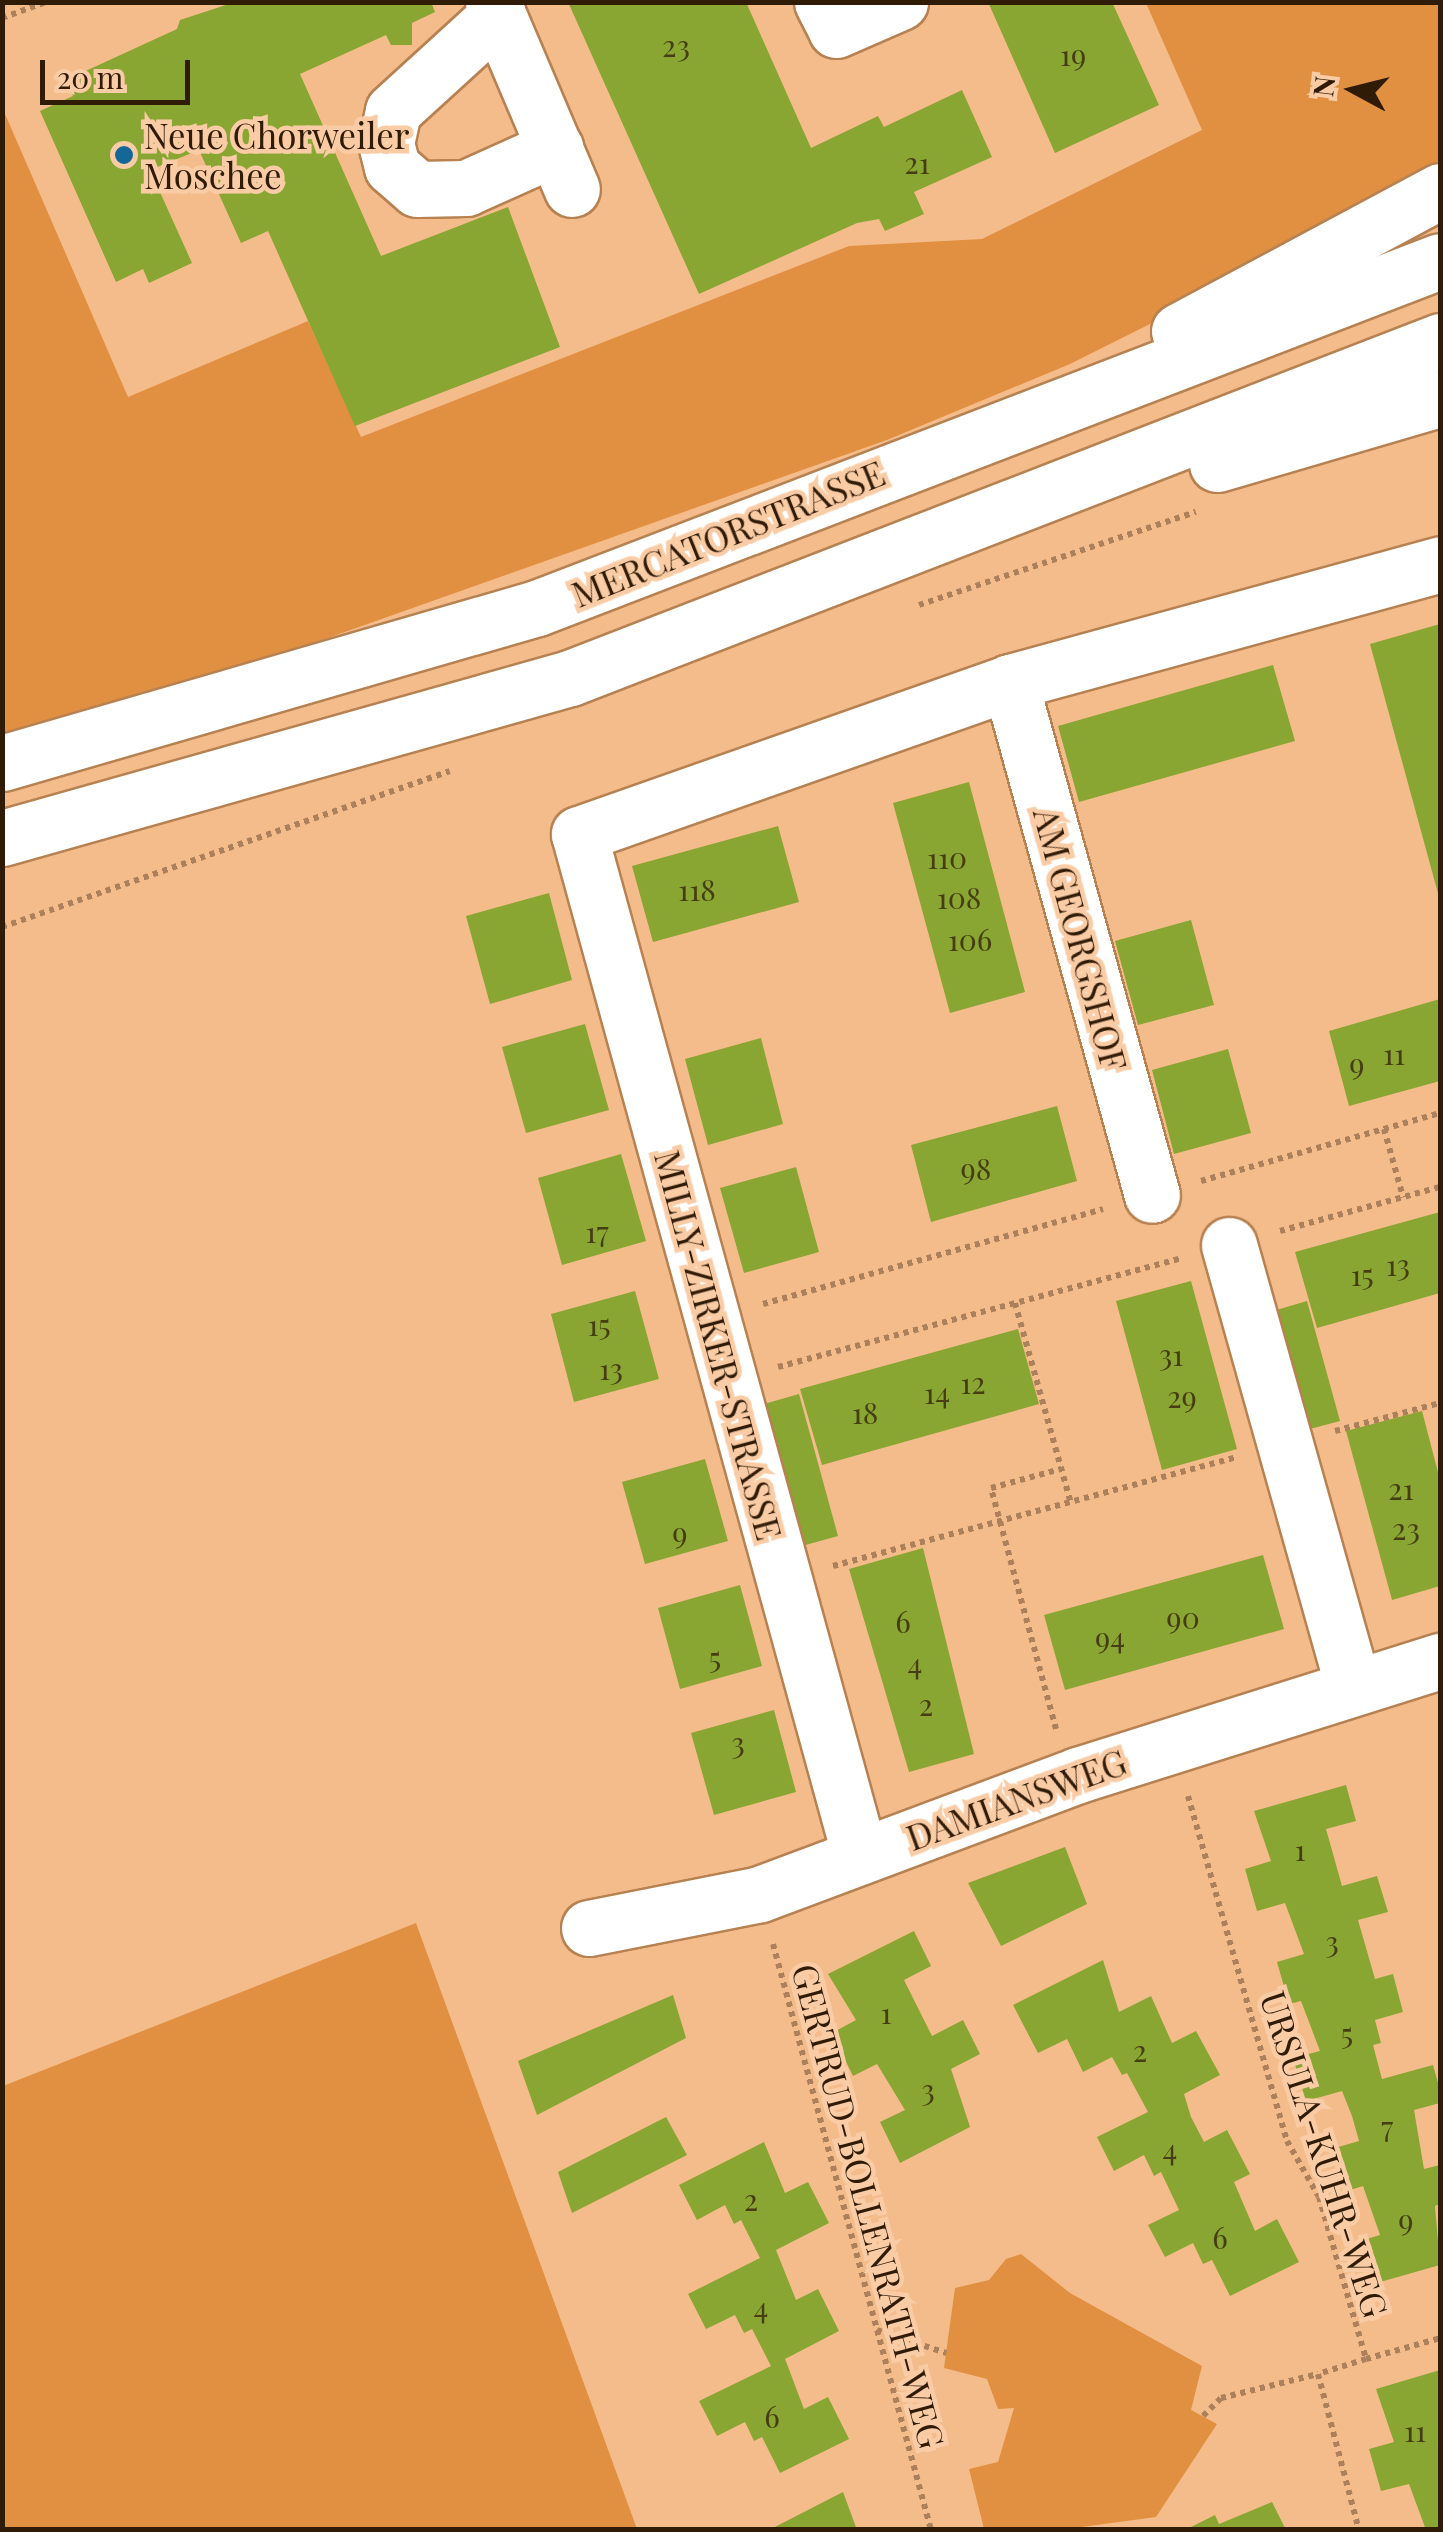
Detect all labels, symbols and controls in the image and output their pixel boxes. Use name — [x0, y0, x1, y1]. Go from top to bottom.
house number: 23 — [662, 27, 690, 63]
house number: 19 — [1060, 36, 1086, 72]
scale bar — [45, 40, 195, 102]
north arrow — [1303, 40, 1403, 140]
text: 20 m — [57, 57, 123, 97]
text: N — [1303, 74, 1342, 99]
place label: Neue Chorweiler Moschee — [144, 114, 410, 196]
marker: Neue Chorweiler Moschee — [113, 144, 135, 166]
house number: 21 — [904, 144, 930, 180]
street label: MERCATORSTRASSE — [566, 451, 890, 615]
street label: AM GEORGSHOF — [1026, 803, 1136, 1075]
house number: 110 — [927, 839, 967, 875]
house number: 118 — [678, 871, 716, 907]
house number: 108 — [937, 879, 981, 915]
house number: 106 — [948, 921, 992, 957]
house number: 11 — [1383, 1035, 1405, 1071]
house number: 9 — [1349, 1045, 1365, 1081]
street label: MILLY-ZIRKER-STRASSE — [647, 1146, 791, 1544]
house number: 98 — [961, 1150, 991, 1186]
house number: 17 — [585, 1213, 609, 1249]
house number: 13 — [1386, 1246, 1410, 1282]
house number: 15 — [1350, 1256, 1374, 1292]
house number: 15 — [587, 1306, 611, 1342]
house number: 31 — [1159, 1336, 1183, 1372]
house number: 13 — [599, 1350, 623, 1386]
house number: 12 — [960, 1364, 986, 1400]
house number: 14 — [924, 1374, 950, 1410]
house number: 29 — [1167, 1378, 1197, 1414]
house number: 18 — [852, 1394, 878, 1430]
house number: 21 — [1388, 1470, 1414, 1506]
house number: 23 — [1392, 1510, 1420, 1546]
house number: 9 — [672, 1514, 688, 1550]
house number: 90 — [1166, 1599, 1200, 1635]
house number: 6 — [895, 1603, 911, 1639]
house number: 94 — [1095, 1619, 1125, 1655]
house number: 5 — [709, 1639, 721, 1675]
house number: 4 — [908, 1645, 922, 1681]
house number: 2 — [919, 1686, 933, 1722]
house number: 3 — [731, 1724, 745, 1760]
street label: DAMIANSWEG — [900, 1740, 1132, 1858]
house number: 1 — [1294, 1831, 1306, 1867]
house number: 3 — [1325, 1923, 1339, 1959]
street label: GERTRUD-BOLLENRATH-WEG — [784, 1959, 954, 2453]
street label: URSULA-KUHR-WEG — [1252, 1986, 1398, 2322]
house number: 1 — [880, 1994, 892, 2030]
house number: 5 — [1341, 2015, 1353, 2051]
house number: 2 — [1133, 2032, 1147, 2068]
house number: 3 — [921, 2071, 935, 2107]
house number: 7 — [1381, 2108, 1393, 2144]
house number: 4 — [1163, 2131, 1177, 2167]
house number: 2 — [744, 2181, 758, 2217]
house number: 9 — [1398, 2201, 1414, 2237]
house number: 6 — [1212, 2219, 1228, 2255]
house number: 4 — [754, 2289, 768, 2325]
house number: 6 — [764, 2398, 780, 2434]
house number: 11 — [1404, 2412, 1426, 2448]

